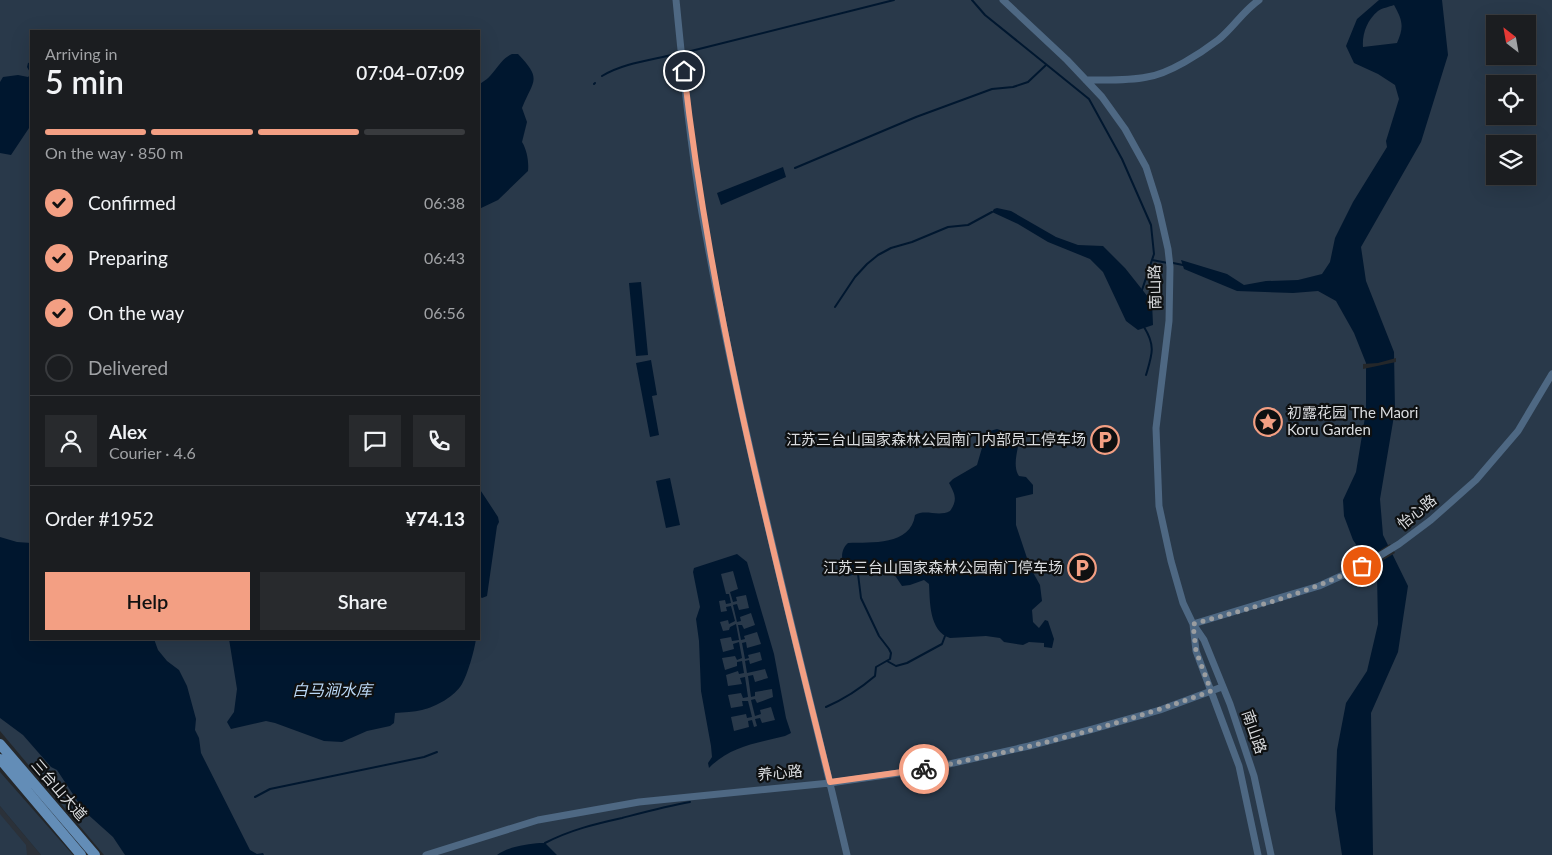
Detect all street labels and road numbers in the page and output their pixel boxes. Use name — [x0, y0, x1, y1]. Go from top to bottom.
street label: 南山路 — [1145, 264, 1163, 310]
street label: 怡心路 — [1393, 490, 1440, 532]
street label: 南山路 — [1239, 707, 1271, 756]
street label: 三台山大道 — [28, 755, 91, 824]
street label: 养心路 — [757, 761, 803, 783]

